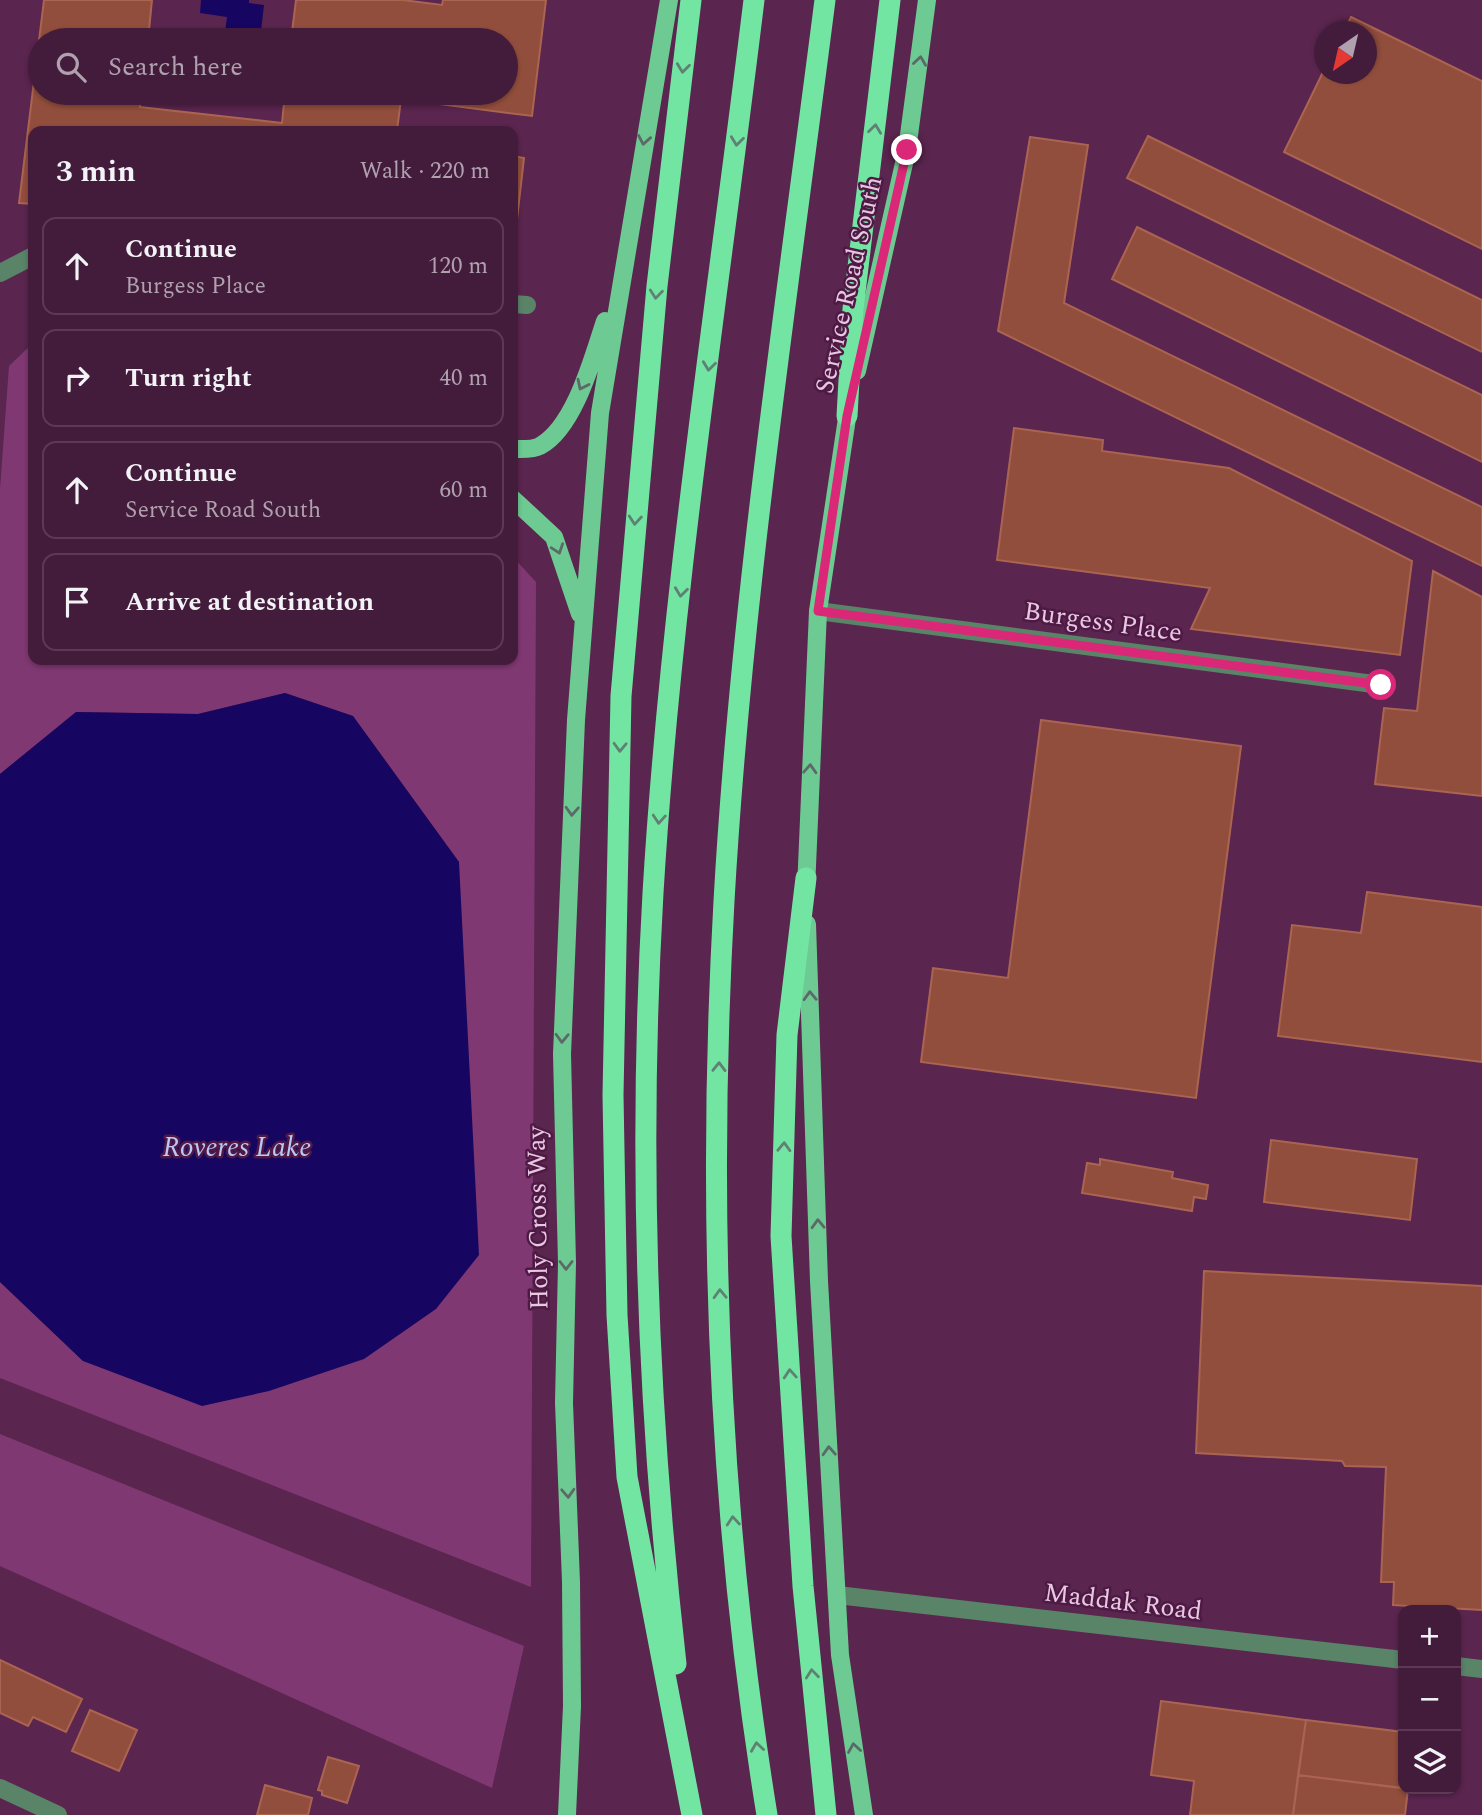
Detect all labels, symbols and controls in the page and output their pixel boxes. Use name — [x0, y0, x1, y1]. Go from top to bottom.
north arrow — [1314, 21, 1377, 84]
search box — [28, 28, 518, 105]
text: Search here — [108, 47, 243, 87]
icon: search — [52, 48, 90, 86]
one-way arrow — [912, 55, 927, 67]
one-way arrow — [675, 62, 690, 74]
one-way arrow — [867, 123, 882, 134]
one-way arrow — [637, 134, 652, 146]
route end — [891, 134, 922, 165]
one-way arrow — [729, 135, 744, 147]
text: 3 min — [56, 149, 136, 195]
text: Walk · 220 m — [360, 154, 490, 189]
street label: Service Road South — [805, 172, 893, 398]
text: Continue — [125, 229, 237, 269]
icon: ahead — [58, 247, 96, 285]
text: 120 m — [428, 249, 488, 284]
text: Burgess Place — [125, 269, 266, 304]
one-way arrow — [649, 288, 664, 299]
text: Turn right — [125, 358, 252, 398]
icon: right — [58, 359, 96, 397]
text: 40 m — [439, 361, 488, 396]
one-way arrow — [701, 361, 716, 372]
one-way arrow — [576, 378, 590, 390]
text: Continue — [125, 453, 237, 493]
icon: ahead — [58, 471, 96, 509]
text: 60 m — [439, 473, 488, 508]
text: Service Road South — [125, 493, 321, 528]
one-way arrow — [628, 515, 643, 526]
one-way arrow — [550, 542, 564, 554]
text: Arrive at destination — [125, 582, 374, 622]
icon: arrive — [58, 583, 96, 621]
one-way arrow — [674, 586, 689, 598]
street label: Burgess Place — [1021, 591, 1185, 653]
route start — [1365, 669, 1396, 700]
one-way arrow — [612, 742, 627, 753]
one-way arrow — [802, 763, 817, 774]
one-way arrow — [564, 805, 579, 816]
one-way arrow — [652, 813, 667, 824]
one-way arrow — [802, 990, 817, 1001]
one-way arrow — [555, 1033, 570, 1044]
one-way arrow — [711, 1061, 726, 1072]
street label: Holy Cross Way — [516, 1124, 560, 1310]
water label: Roveres Lake — [163, 1126, 311, 1169]
one-way arrow — [776, 1141, 791, 1152]
one-way arrow — [810, 1218, 825, 1229]
one-way arrow — [559, 1260, 574, 1271]
one-way arrow — [712, 1288, 727, 1299]
one-way arrow — [783, 1368, 798, 1379]
one-way arrow — [822, 1445, 837, 1456]
one-way arrow — [561, 1488, 576, 1499]
one-way arrow — [726, 1516, 741, 1527]
street label: Maddak Road — [1042, 1572, 1204, 1632]
map controls — [1398, 1605, 1461, 1794]
button: + — [1398, 1605, 1461, 1668]
one-way arrow — [805, 1668, 820, 1679]
button: − — [1398, 1668, 1461, 1731]
button: layers — [1398, 1731, 1461, 1794]
one-way arrow — [750, 1742, 765, 1753]
one-way arrow — [847, 1742, 862, 1753]

